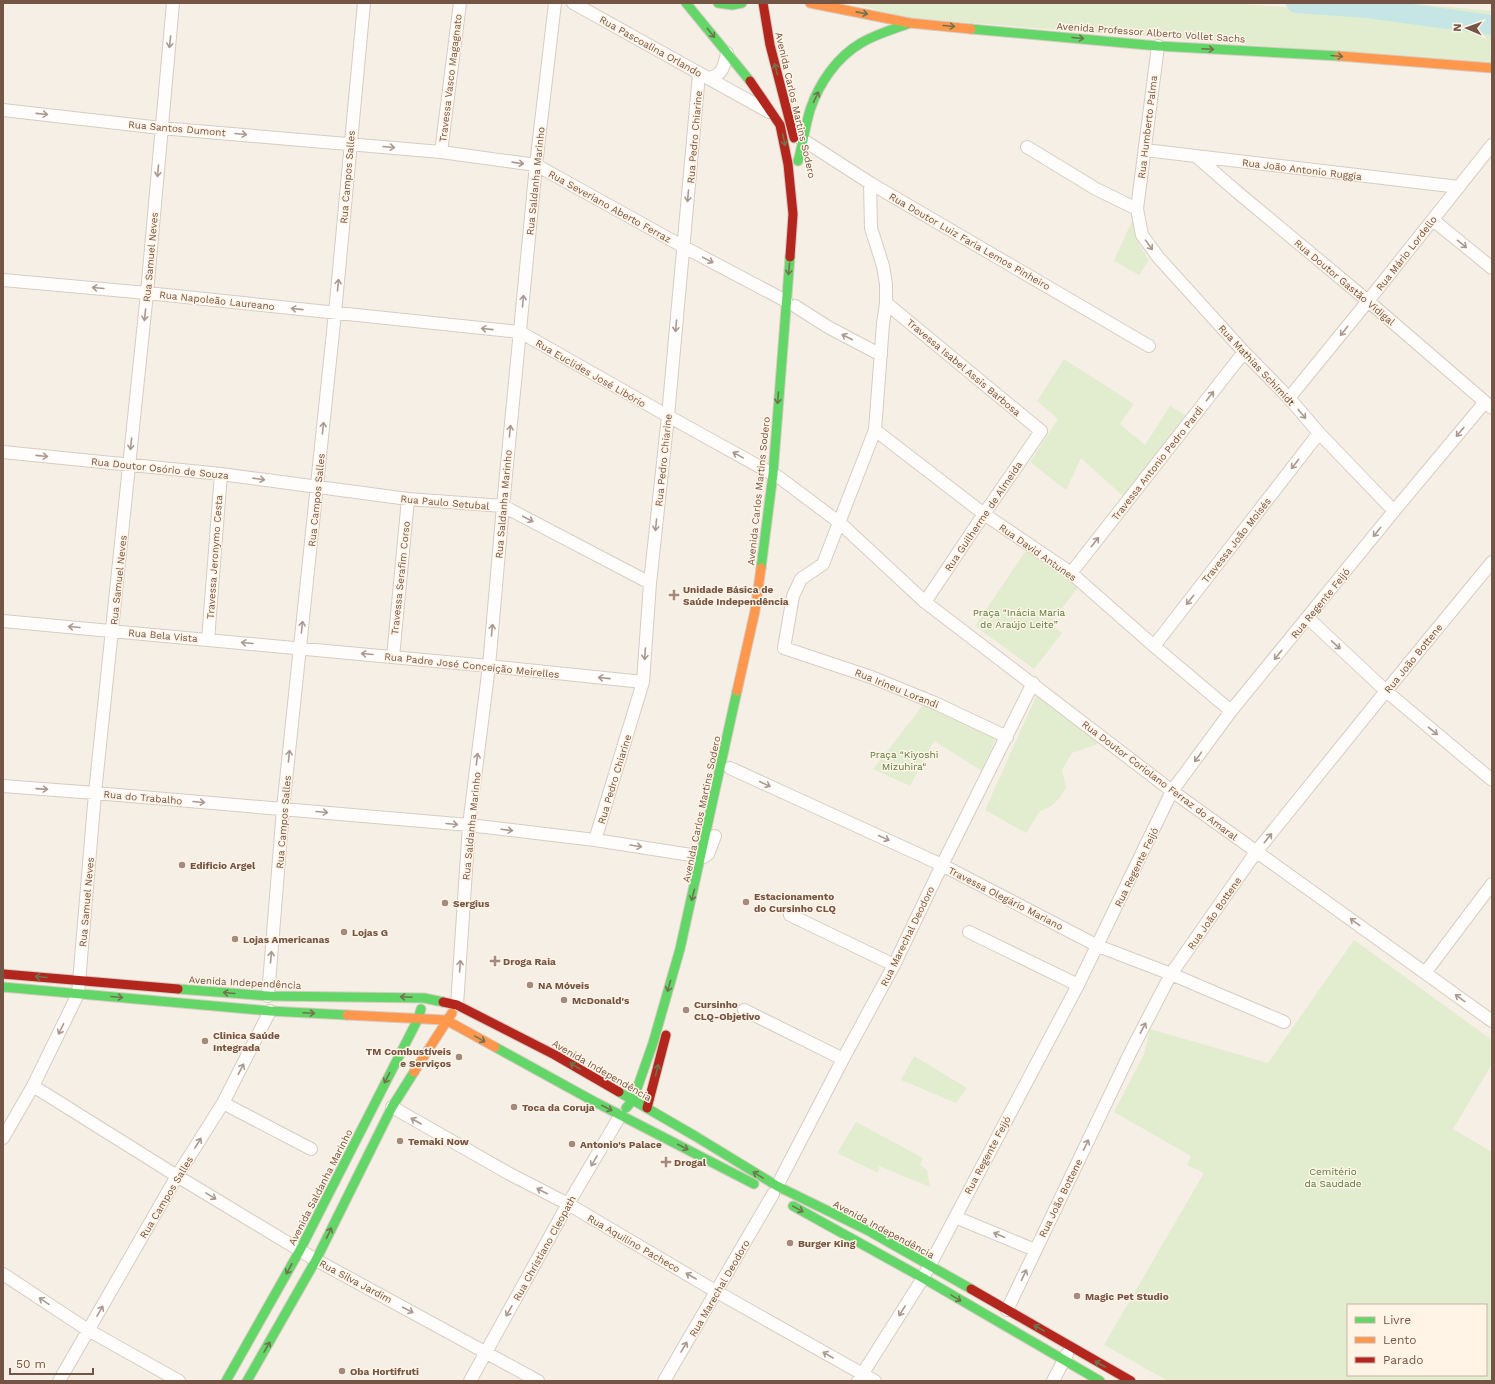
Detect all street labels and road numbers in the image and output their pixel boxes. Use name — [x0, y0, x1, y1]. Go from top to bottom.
street label: Travessa Vasco Magagnato — [437, 13, 464, 143]
street label: Rua Pascoalina Orlando — [598, 14, 704, 79]
street label: Avenida Professor Alberto Vollet Sachs — [1056, 20, 1246, 45]
street label: Avenida Carlos Martins Sodero — [773, 31, 818, 179]
street label: Rua Humberto Palma — [1136, 74, 1159, 179]
street label: Rua Pedro Chiarine — [685, 90, 704, 184]
street label: Rua Santos Dumont — [128, 119, 227, 138]
street label: Rua Saldanha Marinho — [524, 126, 547, 236]
street label: Rua Campos Salles — [338, 130, 357, 224]
street label: Rua João Antonio Ruggia — [1242, 157, 1363, 182]
street label: Rua Severiano Aberto Ferraz — [547, 168, 673, 245]
street label: Rua Doutor Luiz Faria Lemos Pinheiro — [887, 191, 1052, 292]
street label: Rua Samuel Neves — [141, 212, 160, 302]
street label: Rua Mário Lordello — [1374, 214, 1439, 293]
street label: Rua Doutor Gastão Vidigal — [1292, 237, 1397, 328]
street label: Rua Napoleão Laureano — [159, 289, 275, 312]
street label: Travessa Isabel Assis Barbosa — [905, 317, 1023, 418]
street label: Rua Mathias Schimidt — [1216, 323, 1297, 409]
street label: Rua Euclides José Libório — [534, 337, 648, 410]
street label: Travessa Antonio Pedro Pardi — [1109, 404, 1205, 523]
street label: Rua Pedro Chiarine — [653, 413, 674, 507]
street label: Avenida Carlos Martins Sodero — [745, 416, 772, 566]
street label: Rua Saldanha Marinho — [493, 449, 514, 559]
street label: Rua Campos Salles — [306, 453, 327, 547]
street label: Rua Doutor Osório de Souza — [91, 456, 230, 481]
street label: Rua Guilherme de Almeida — [942, 459, 1025, 573]
street label: Rua Paulo Setubal — [400, 493, 490, 512]
street label: Travessa Jeronymo Cesta — [205, 494, 224, 619]
street label: Travessa João Moisés — [1200, 496, 1273, 585]
street label: Travessa Serafim Corso — [389, 521, 412, 636]
street label: Rua David Antunes — [997, 522, 1078, 583]
street label: Rua Samuel Neves — [108, 535, 129, 626]
street label: Rua Regente Feijó — [1289, 566, 1352, 641]
street label: Rua João Bottene — [1382, 621, 1445, 695]
street label: Rua Bela Vista — [128, 627, 198, 644]
street label: Rua Padre José Conceição Meirelles — [384, 651, 560, 680]
street label: Rua Irineu Lorandi — [853, 667, 940, 710]
street label: Rua Doutor Coriolano Ferraz do Amaral — [1080, 718, 1240, 843]
street label: Rua Pedro Chiarine — [596, 733, 633, 825]
street label: Avenida Carlos Martins Sodero — [681, 735, 722, 883]
street label: Rua Saldanha Marinho — [460, 771, 483, 881]
street label: Rua Campos Salles — [274, 775, 293, 869]
street label: Rua do Trabalho — [103, 789, 183, 806]
street label: Rua Regente Feijó — [1112, 826, 1160, 909]
street label: Rua Samuel Neves — [77, 857, 96, 947]
street label: Travessa Olegário Mariano — [947, 865, 1065, 932]
street label: Rua João Bottene — [1185, 875, 1244, 952]
street label: Rua Marechal Deodoro — [878, 884, 937, 988]
street label: Avenida Independência — [188, 974, 302, 991]
street label: Avenida Independência — [550, 1037, 654, 1104]
street label: Rua Regente Feijó — [962, 1114, 1013, 1196]
street label: Avenida Saldanha Marinho — [286, 1127, 355, 1247]
street label: Rua Campos Salles — [138, 1154, 195, 1240]
street label: Rua João Bottene — [1037, 1157, 1084, 1239]
street label: Rua Christiano Cleopath — [511, 1194, 578, 1303]
street label: Avenida Independência — [831, 1198, 936, 1261]
street label: Rua Aquilino Pacheco — [586, 1212, 682, 1274]
street label: Rua Marechal Deodoro — [687, 1238, 752, 1339]
street label: Rua Silva Jardim — [318, 1258, 394, 1305]

